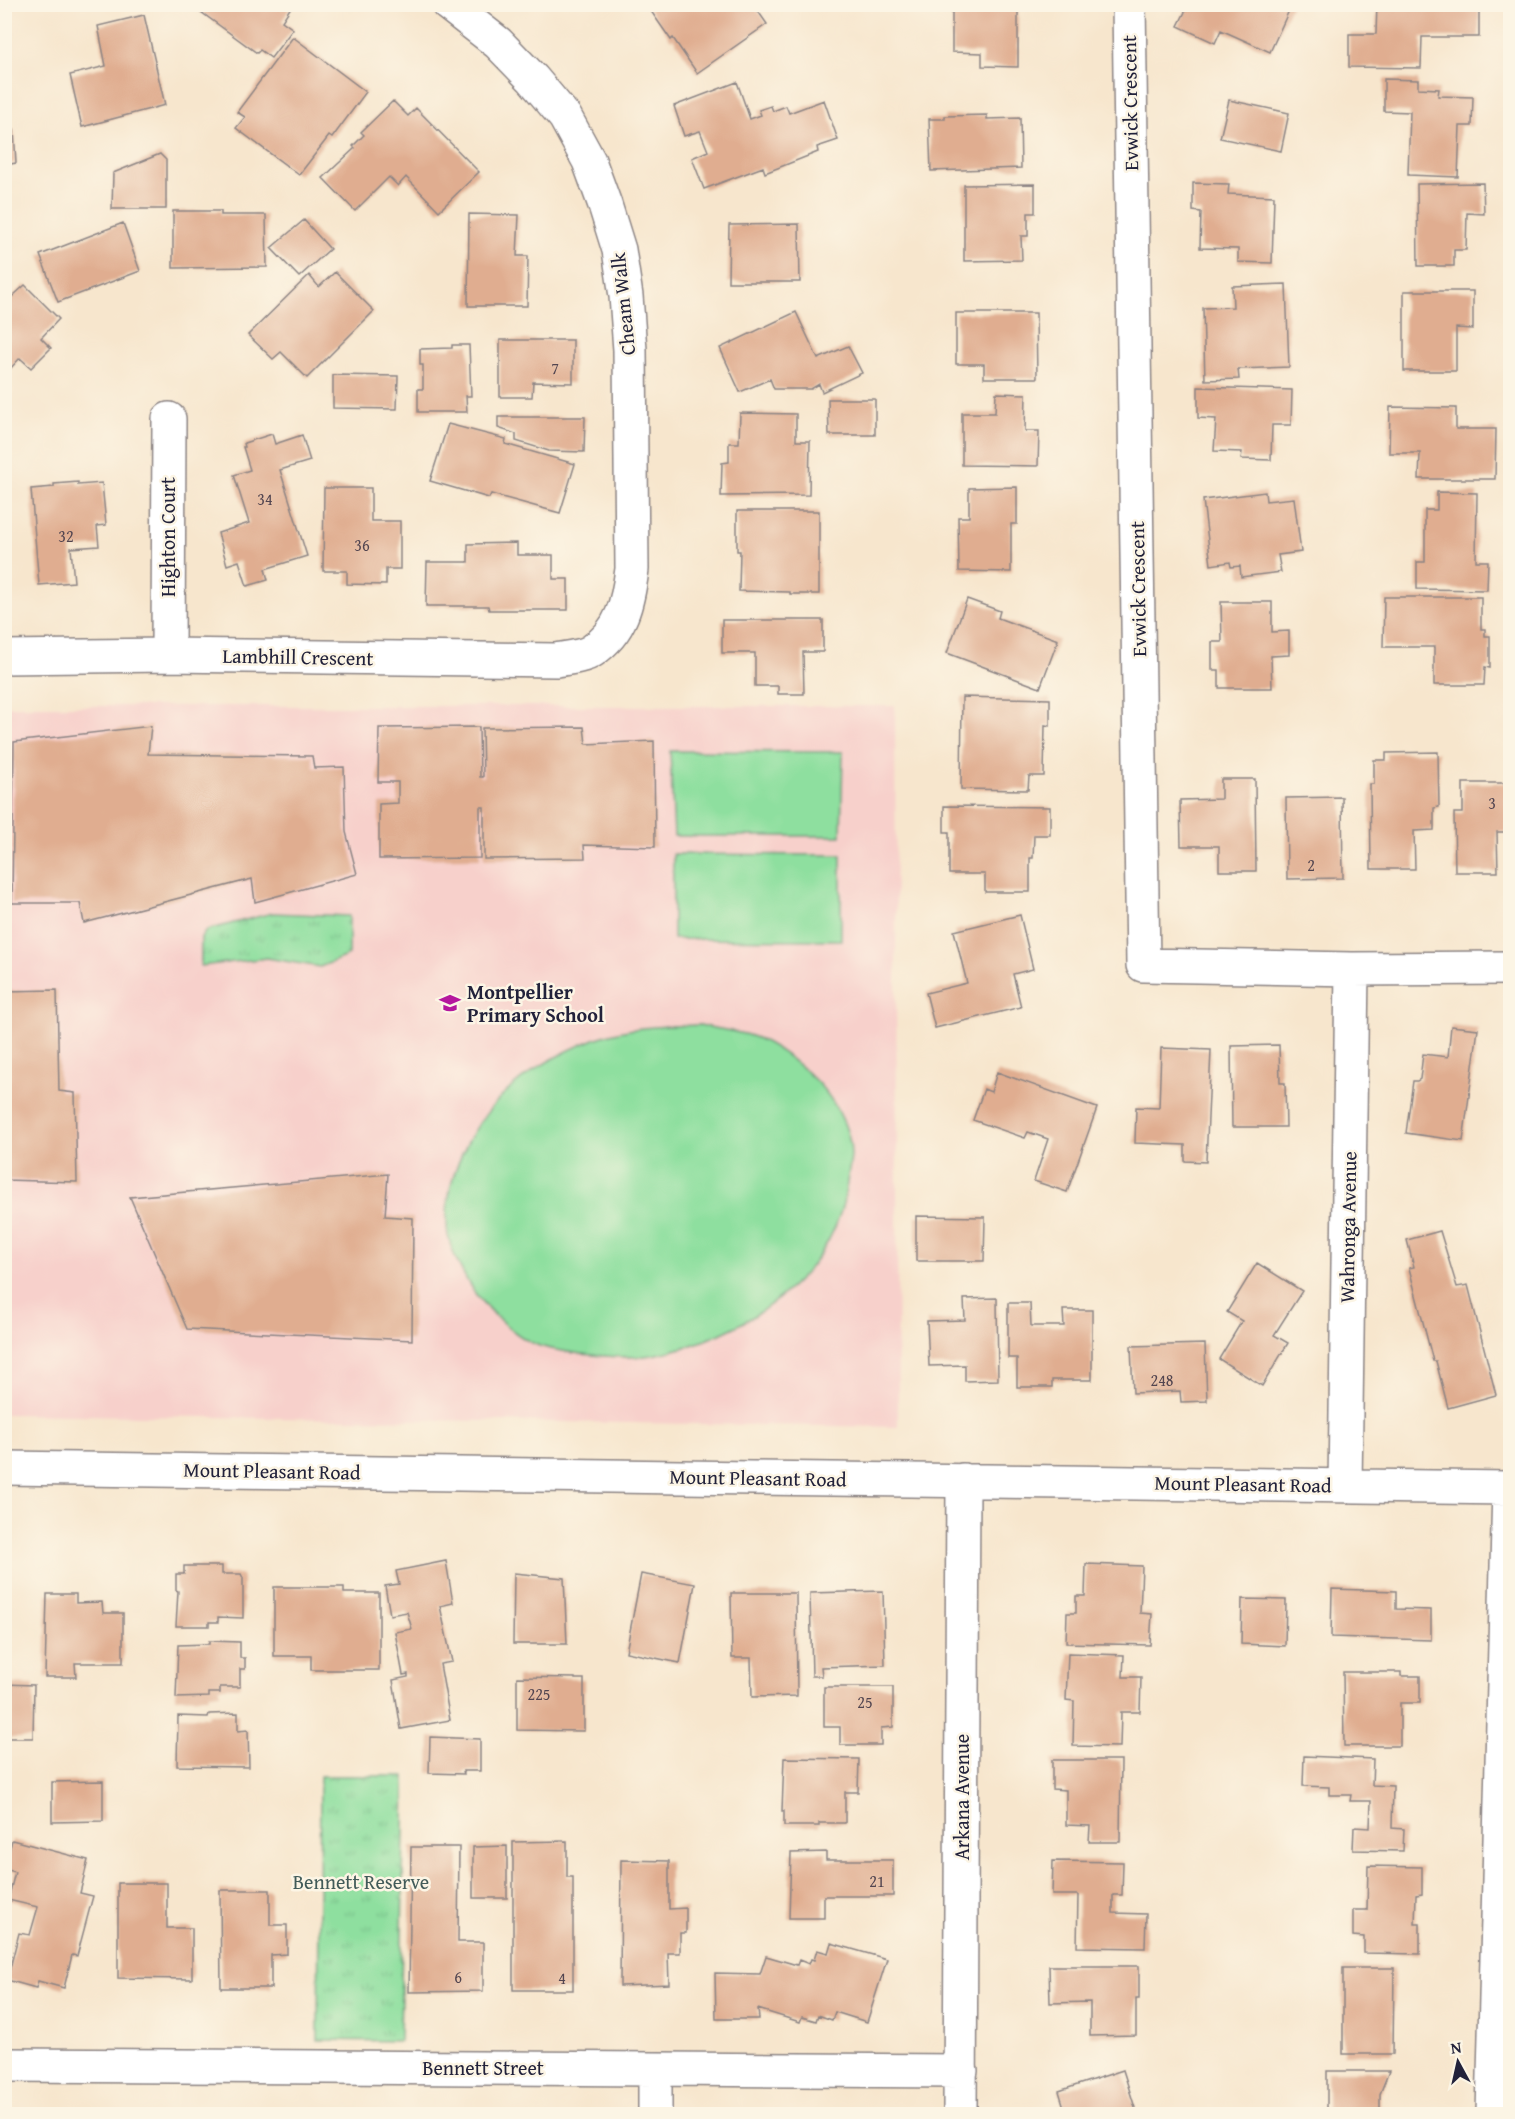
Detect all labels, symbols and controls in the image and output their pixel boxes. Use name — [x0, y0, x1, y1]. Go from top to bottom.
street label: Evwick Crescent — [1114, 35, 1145, 171]
street label: Cheam Walk — [603, 250, 642, 357]
house number: 7 — [551, 356, 559, 380]
street label: Highton Court — [153, 477, 182, 597]
house number: 34 — [257, 487, 273, 511]
street label: Evwick Crescent — [1122, 521, 1153, 657]
house number: 32 — [58, 524, 74, 548]
house number: 36 — [354, 533, 370, 557]
street label: Lambhill Crescent — [222, 641, 374, 672]
house number: 3 — [1488, 791, 1496, 815]
house number: 2 — [1307, 853, 1315, 877]
place label: Montpellier Primary School — [467, 977, 604, 1029]
school or university icon: Montpellier Primary School — [438, 991, 462, 1015]
street label: Wahronga Avenue — [1332, 1151, 1363, 1303]
house number: 248 — [1150, 1368, 1174, 1392]
street label: Mount Pleasant Road — [183, 1454, 361, 1487]
street label: Mount Pleasant Road — [669, 1461, 847, 1494]
street label: Mount Pleasant Road — [1154, 1467, 1332, 1500]
house number: 225 — [527, 1682, 551, 1706]
house number: 25 — [857, 1690, 873, 1714]
street label: Arkana Avenue — [947, 1734, 976, 1860]
park label: Bennett Reserve — [293, 1867, 429, 1896]
house number: 21 — [869, 1869, 885, 1893]
house number: 6 — [454, 1965, 462, 1989]
house number: 4 — [558, 1966, 566, 1990]
north arrow — [1428, 2032, 1488, 2092]
text: N — [1449, 2034, 1463, 2060]
street label: Bennett Street — [422, 2053, 544, 2082]

